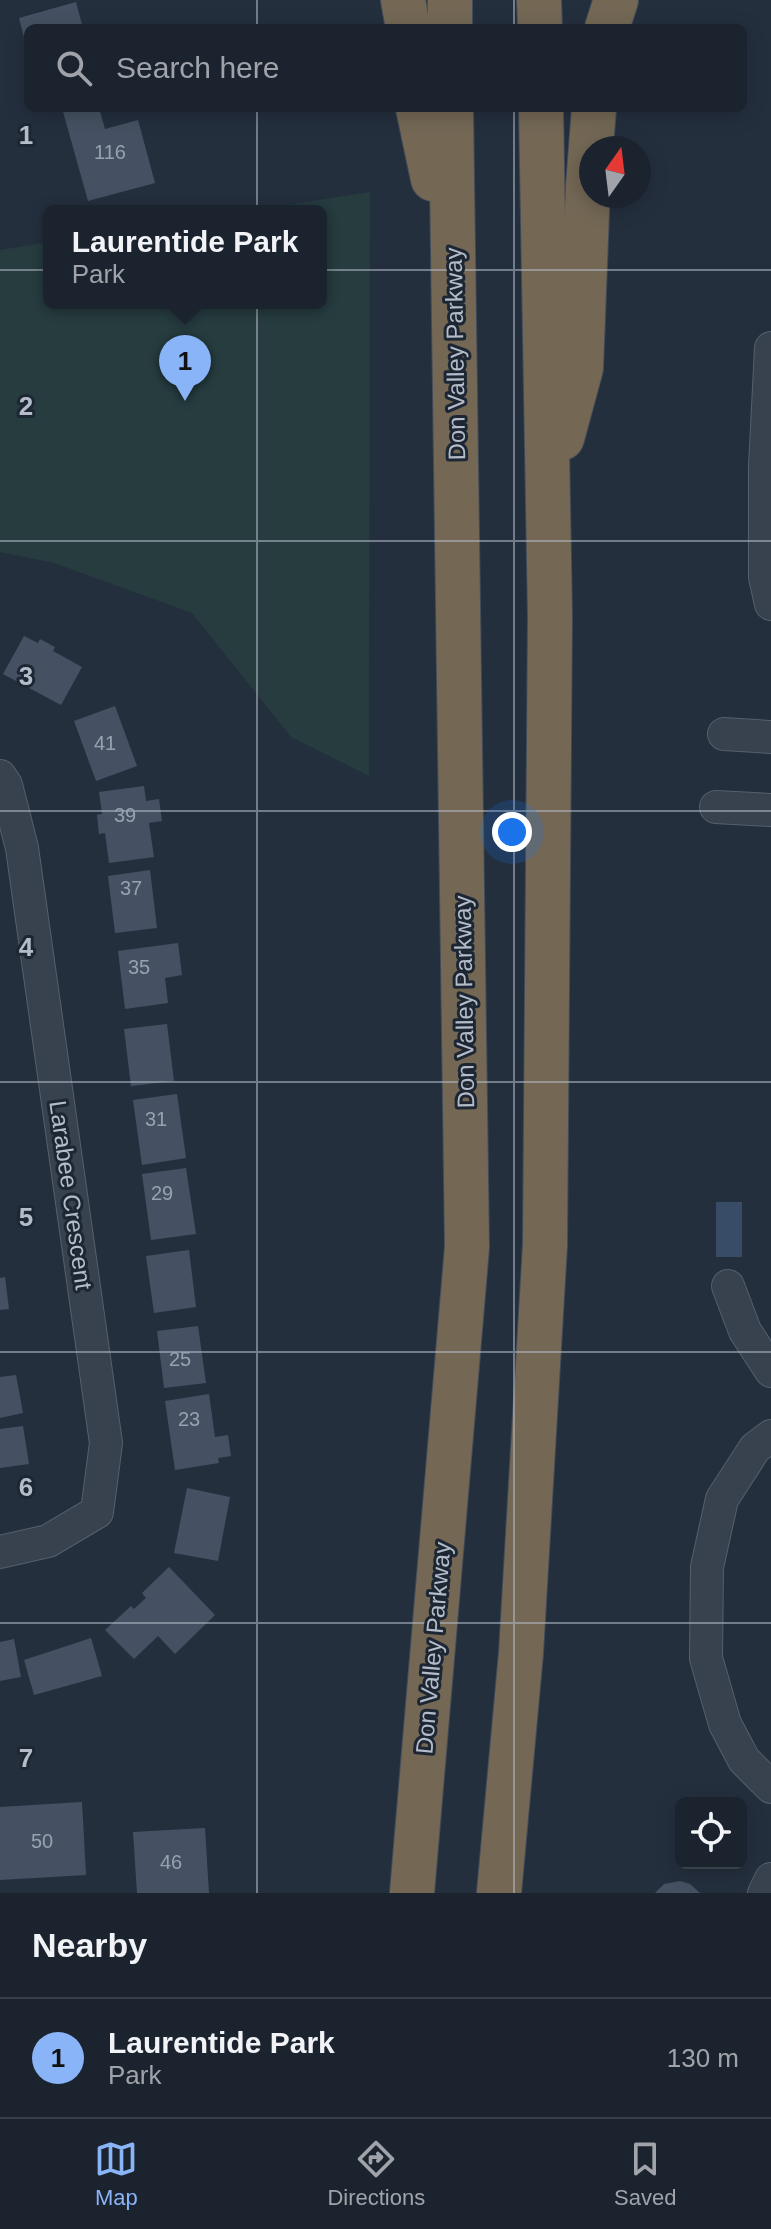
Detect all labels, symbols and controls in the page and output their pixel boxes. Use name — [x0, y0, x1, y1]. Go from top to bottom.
search box — [24, 24, 747, 112]
icon: search — [52, 46, 96, 90]
text: Search here — [116, 51, 279, 84]
text: 1 — [19, 120, 33, 150]
north arrow — [579, 136, 651, 208]
house number: 116 — [94, 141, 126, 163]
popup — [43, 205, 327, 309]
text: Laurentide Park — [72, 225, 298, 258]
street label: Don Valley Parkway — [440, 247, 470, 461]
text: Park — [72, 259, 125, 289]
pin: 1 — [159, 335, 211, 401]
text: 2 — [19, 391, 33, 421]
text: 3 — [19, 661, 33, 691]
house number: 41 — [94, 732, 116, 754]
house number: 39 — [114, 804, 136, 826]
your location — [492, 812, 532, 852]
house number: 37 — [120, 877, 142, 899]
street label: Don Valley Parkway — [449, 895, 479, 1109]
text: 4 — [19, 932, 34, 962]
house number: 35 — [128, 956, 150, 978]
street label: Larabee Crescent — [44, 1099, 98, 1292]
house number: 31 — [145, 1108, 167, 1130]
house number: 29 — [151, 1182, 173, 1204]
text: 5 — [19, 1202, 33, 1232]
house number: 25 — [169, 1348, 191, 1370]
house number: 23 — [178, 1408, 200, 1430]
text: 6 — [19, 1472, 33, 1502]
street label: Don Valley Parkway — [410, 1541, 456, 1755]
text: 7 — [19, 1743, 33, 1773]
map controls — [675, 1797, 747, 1869]
button: locate — [675, 1797, 747, 1869]
house number: 50 — [31, 1830, 53, 1852]
house number: 46 — [160, 1851, 182, 1873]
text: Nearby — [32, 1926, 147, 1964]
text: Laurentide Park — [108, 2026, 335, 2059]
text: 1 — [51, 2043, 65, 2073]
text: 130 m — [667, 2043, 739, 2073]
text: Park — [108, 2060, 161, 2090]
tab: Map — [94, 2137, 138, 2211]
tab: Directions — [327, 2137, 425, 2211]
tab: Saved — [614, 2137, 677, 2211]

